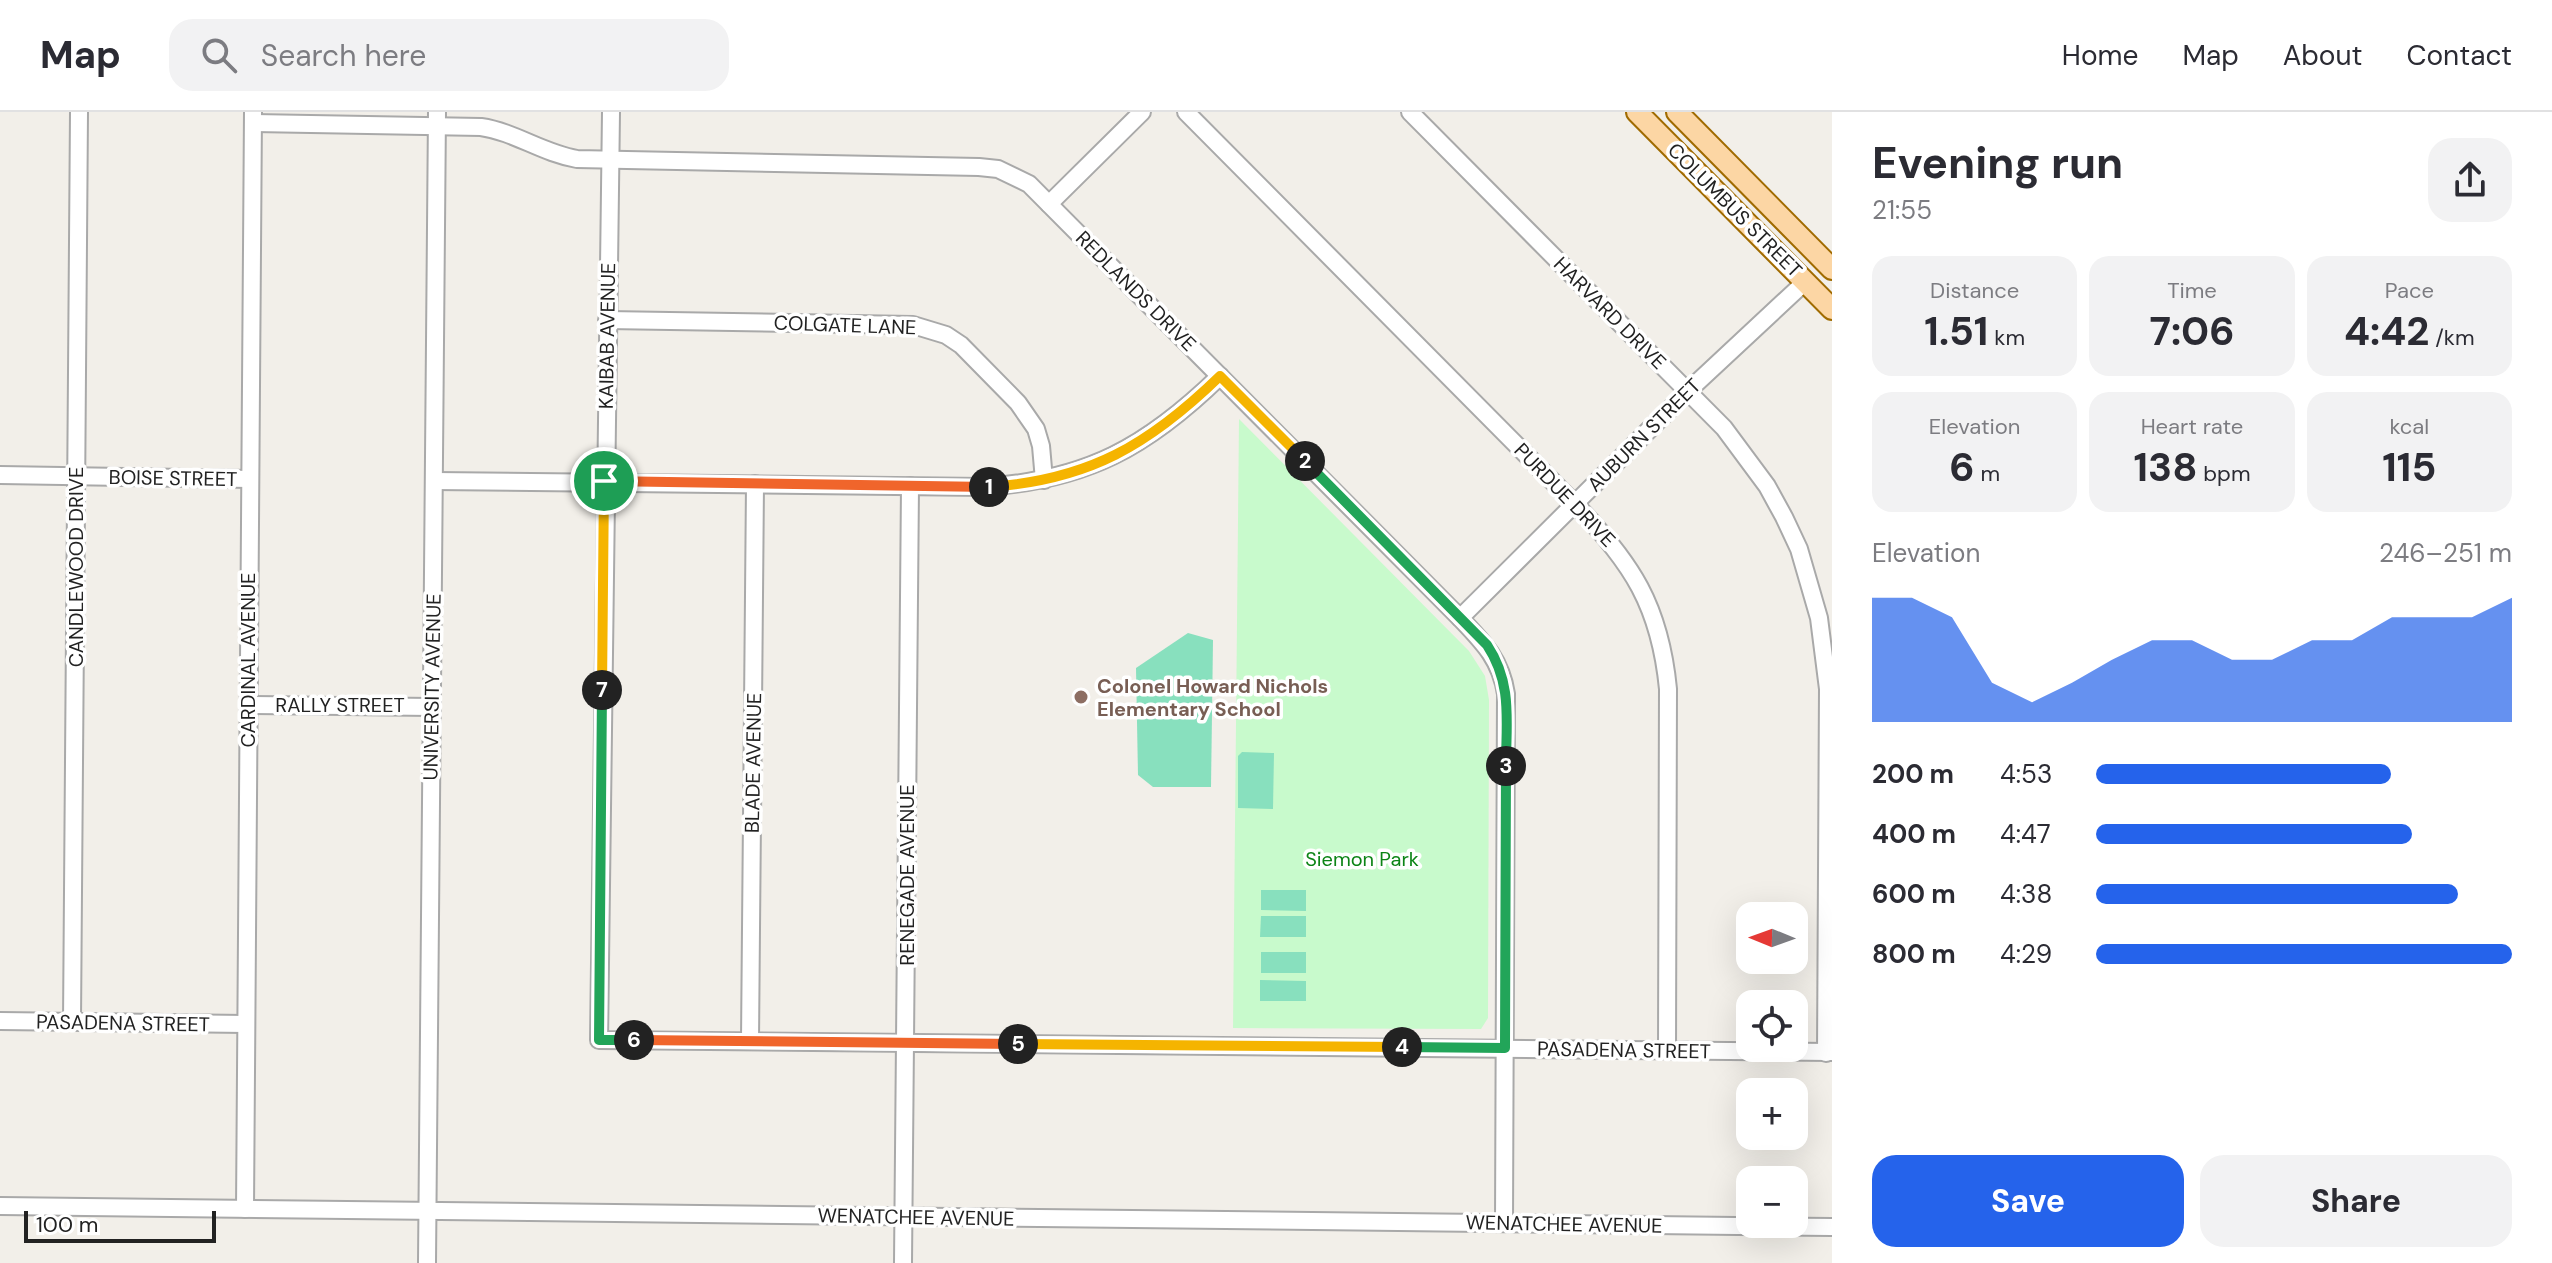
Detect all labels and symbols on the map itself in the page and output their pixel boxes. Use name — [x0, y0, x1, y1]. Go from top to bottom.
street label: COLUMBUS STREET — [1662, 137, 1808, 283]
street label: REDLANDS DRIVE — [1070, 225, 1202, 357]
street label: HARVARD DRIVE — [1548, 251, 1672, 375]
street label: KAIBAB AVENUE — [593, 263, 621, 409]
street label: COLGATE LANE — [773, 310, 917, 340]
street label: AUBURN STREET — [1582, 373, 1706, 497]
street label: PURDUE DRIVE — [1509, 437, 1621, 553]
pin: 2 — [1285, 441, 1325, 481]
pin — [570, 447, 638, 515]
street label: BOISE STREET — [108, 464, 238, 492]
street label: CANDLEWOOD DRIVE — [63, 467, 89, 667]
pin: 1 — [969, 467, 1009, 507]
street label: CARDINAL AVENUE — [235, 573, 261, 747]
street label: UNIVERSITY AVENUE — [417, 593, 447, 781]
pin: 7 — [582, 670, 622, 710]
place label: Colonel Howard Nichols Elementary School — [1097, 673, 1328, 722]
marker: Colonel Howard Nichols Elementary School — [1072, 688, 1090, 706]
street label: RALLY STREET — [275, 692, 405, 718]
street label: BLADE AVENUE — [739, 693, 767, 833]
pin: 3 — [1486, 746, 1526, 786]
street label: RENEGADE AVENUE — [894, 784, 920, 966]
park label: Siemon Park — [1305, 846, 1419, 872]
north arrow — [1736, 902, 1808, 974]
street label: PASADENA STREET — [36, 1008, 210, 1038]
pin: 6 — [614, 1020, 654, 1060]
pin: 5 — [998, 1024, 1038, 1064]
pin: 4 — [1382, 1027, 1422, 1067]
street label: PASADENA STREET — [1537, 1035, 1711, 1065]
street label: WENATCHEE AVENUE — [817, 1202, 1015, 1232]
scale bar — [24, 1207, 216, 1243]
street label: WENATCHEE AVENUE — [1465, 1209, 1663, 1239]

